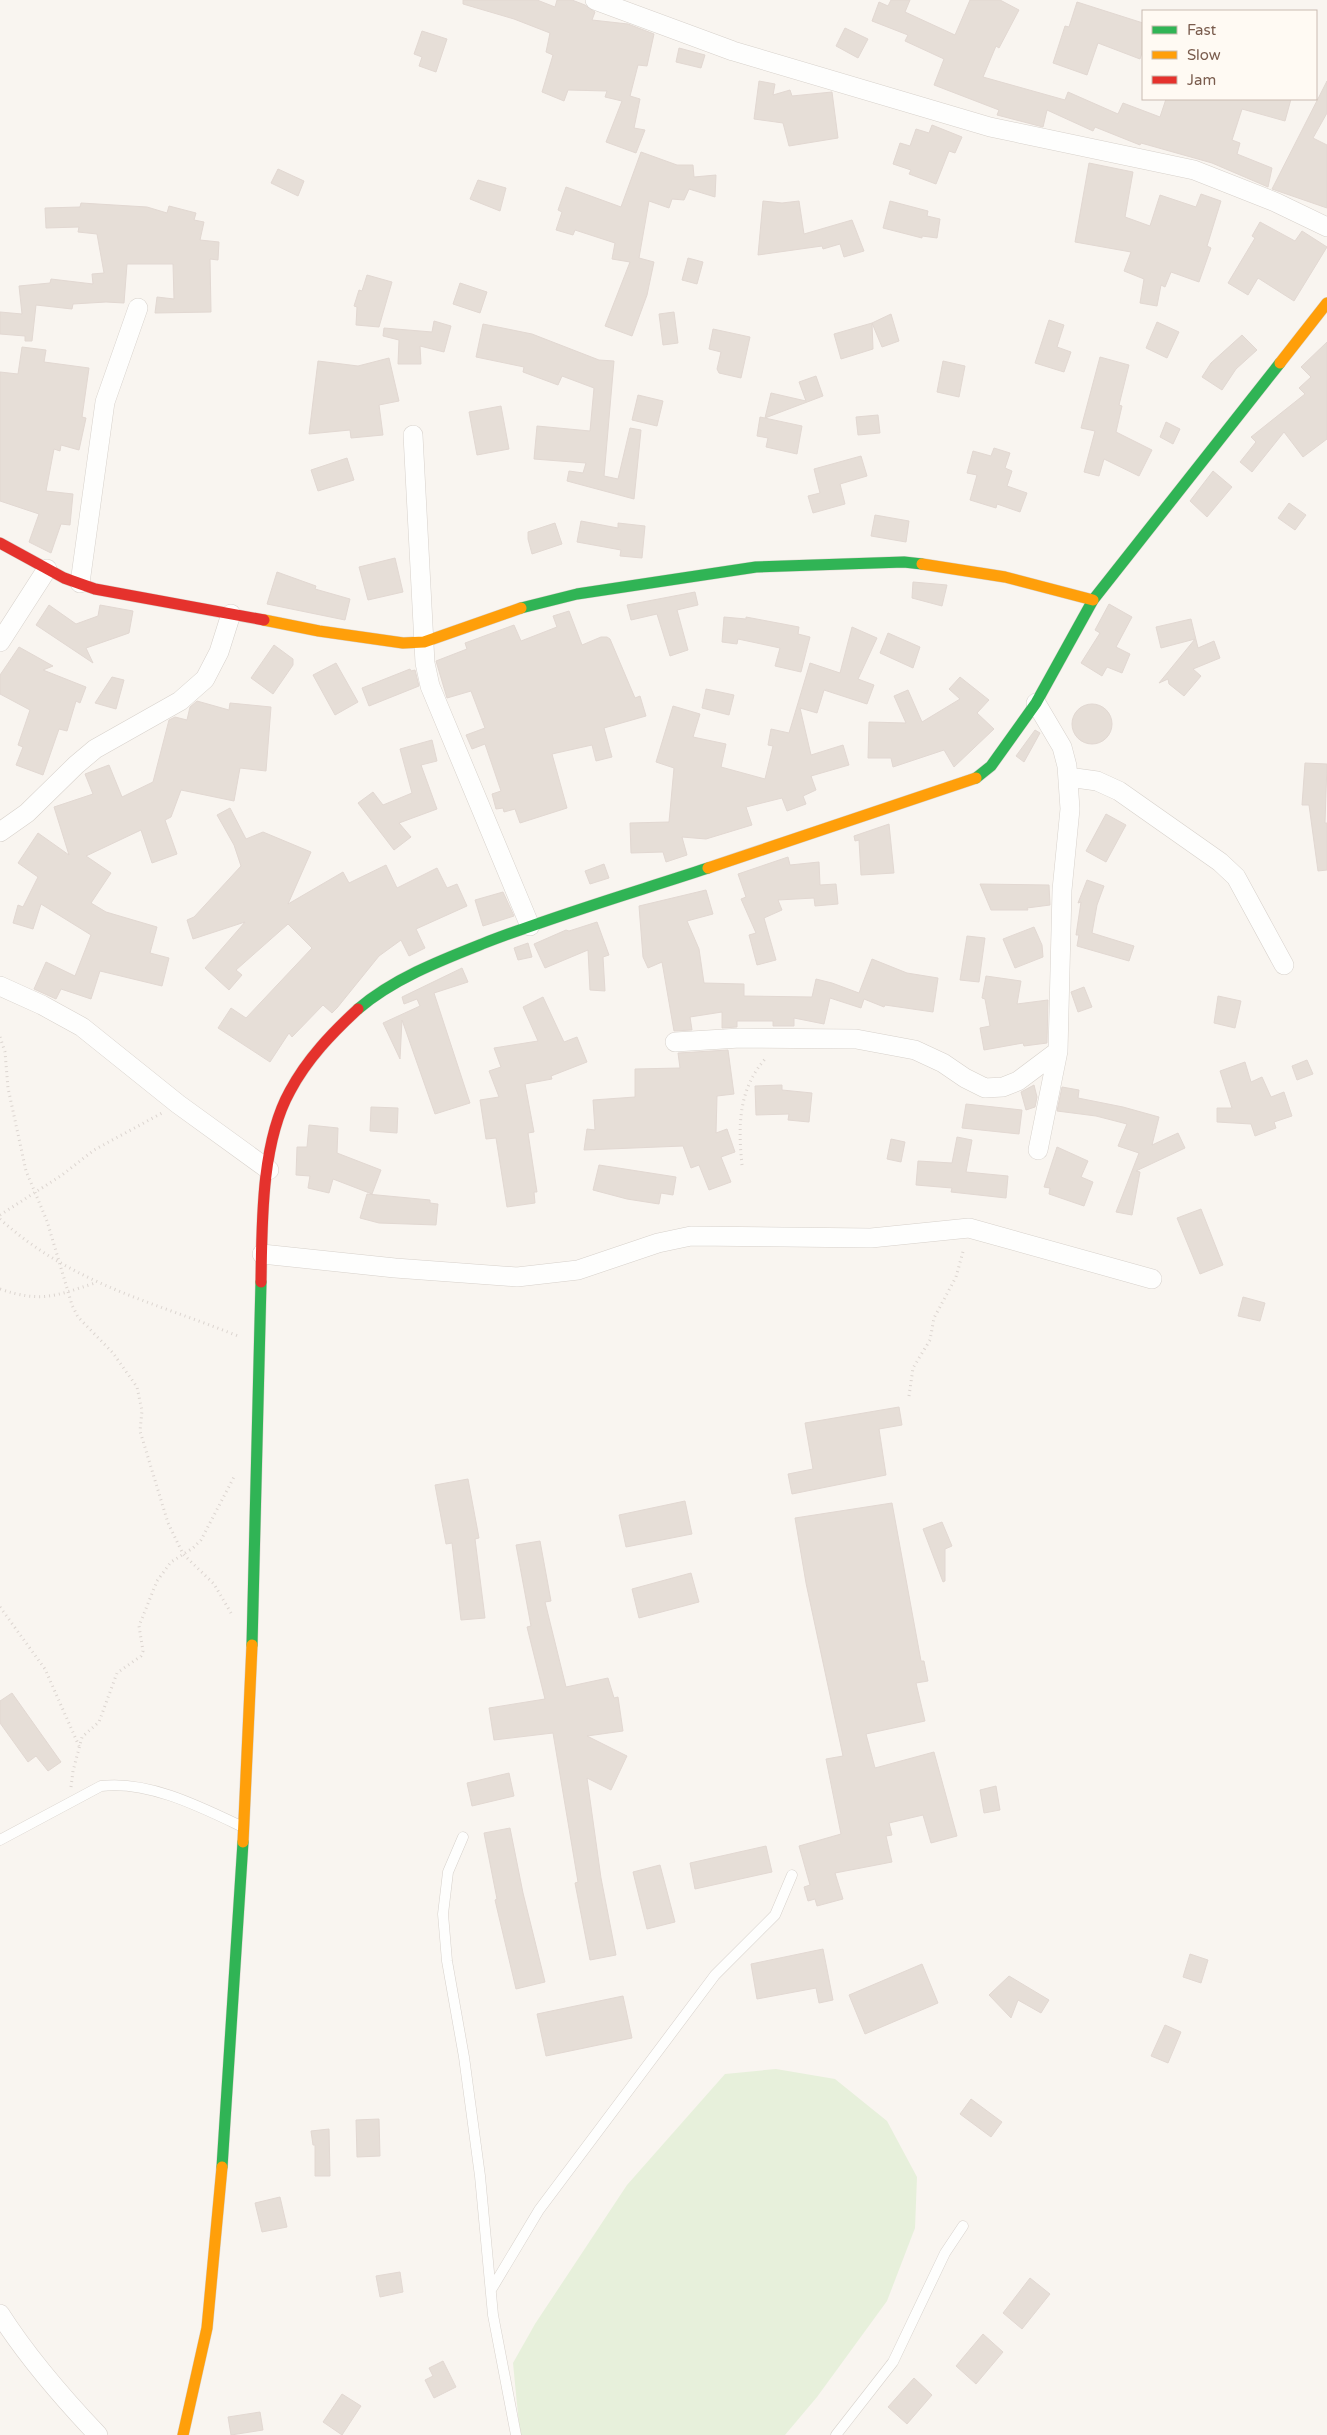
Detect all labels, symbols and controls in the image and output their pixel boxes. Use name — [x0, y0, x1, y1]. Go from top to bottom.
legend — [1142, 10, 1317, 100]
text: Fast — [1187, 21, 1217, 39]
text: Slow — [1187, 46, 1221, 64]
text: Jam — [1187, 71, 1216, 89]

